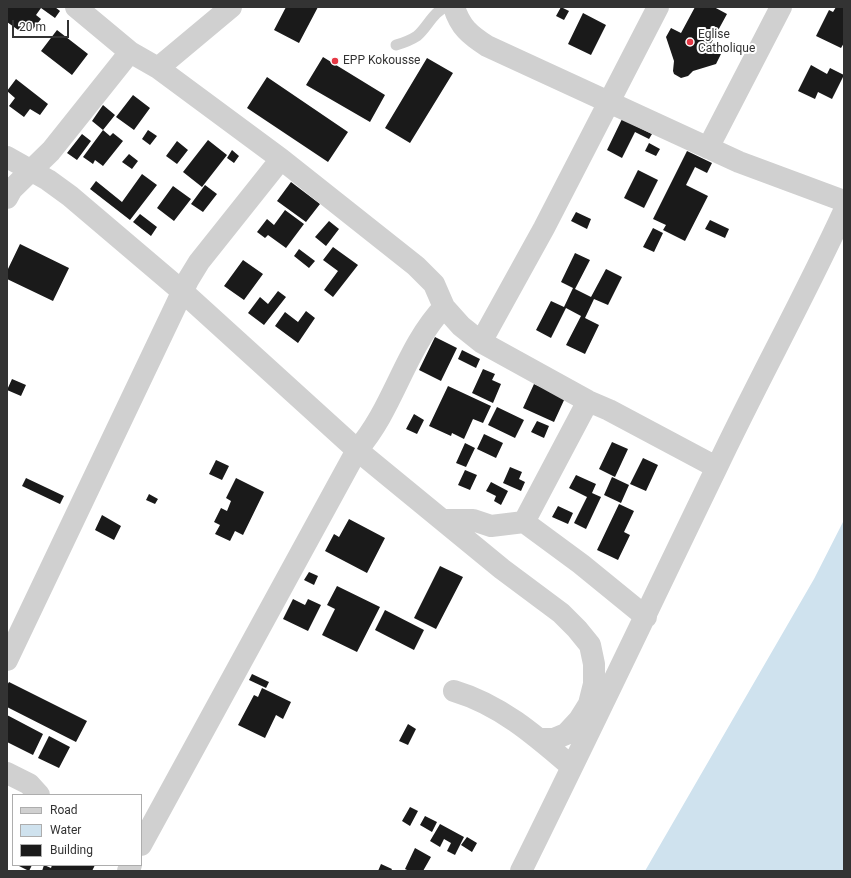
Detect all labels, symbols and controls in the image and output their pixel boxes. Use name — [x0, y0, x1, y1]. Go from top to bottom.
scale bar — [14, 12, 71, 38]
text: 20 m — [19, 20, 46, 34]
place label: Eglise Catholique — [698, 28, 755, 56]
marker: Eglise Catholique — [685, 37, 695, 47]
place label: EPP Kokousse — [343, 54, 420, 68]
marker: EPP Kokousse — [330, 56, 340, 66]
legend — [12, 794, 142, 866]
text: Road — [50, 803, 78, 817]
text: Water — [50, 823, 81, 837]
text: Building — [50, 843, 93, 857]

